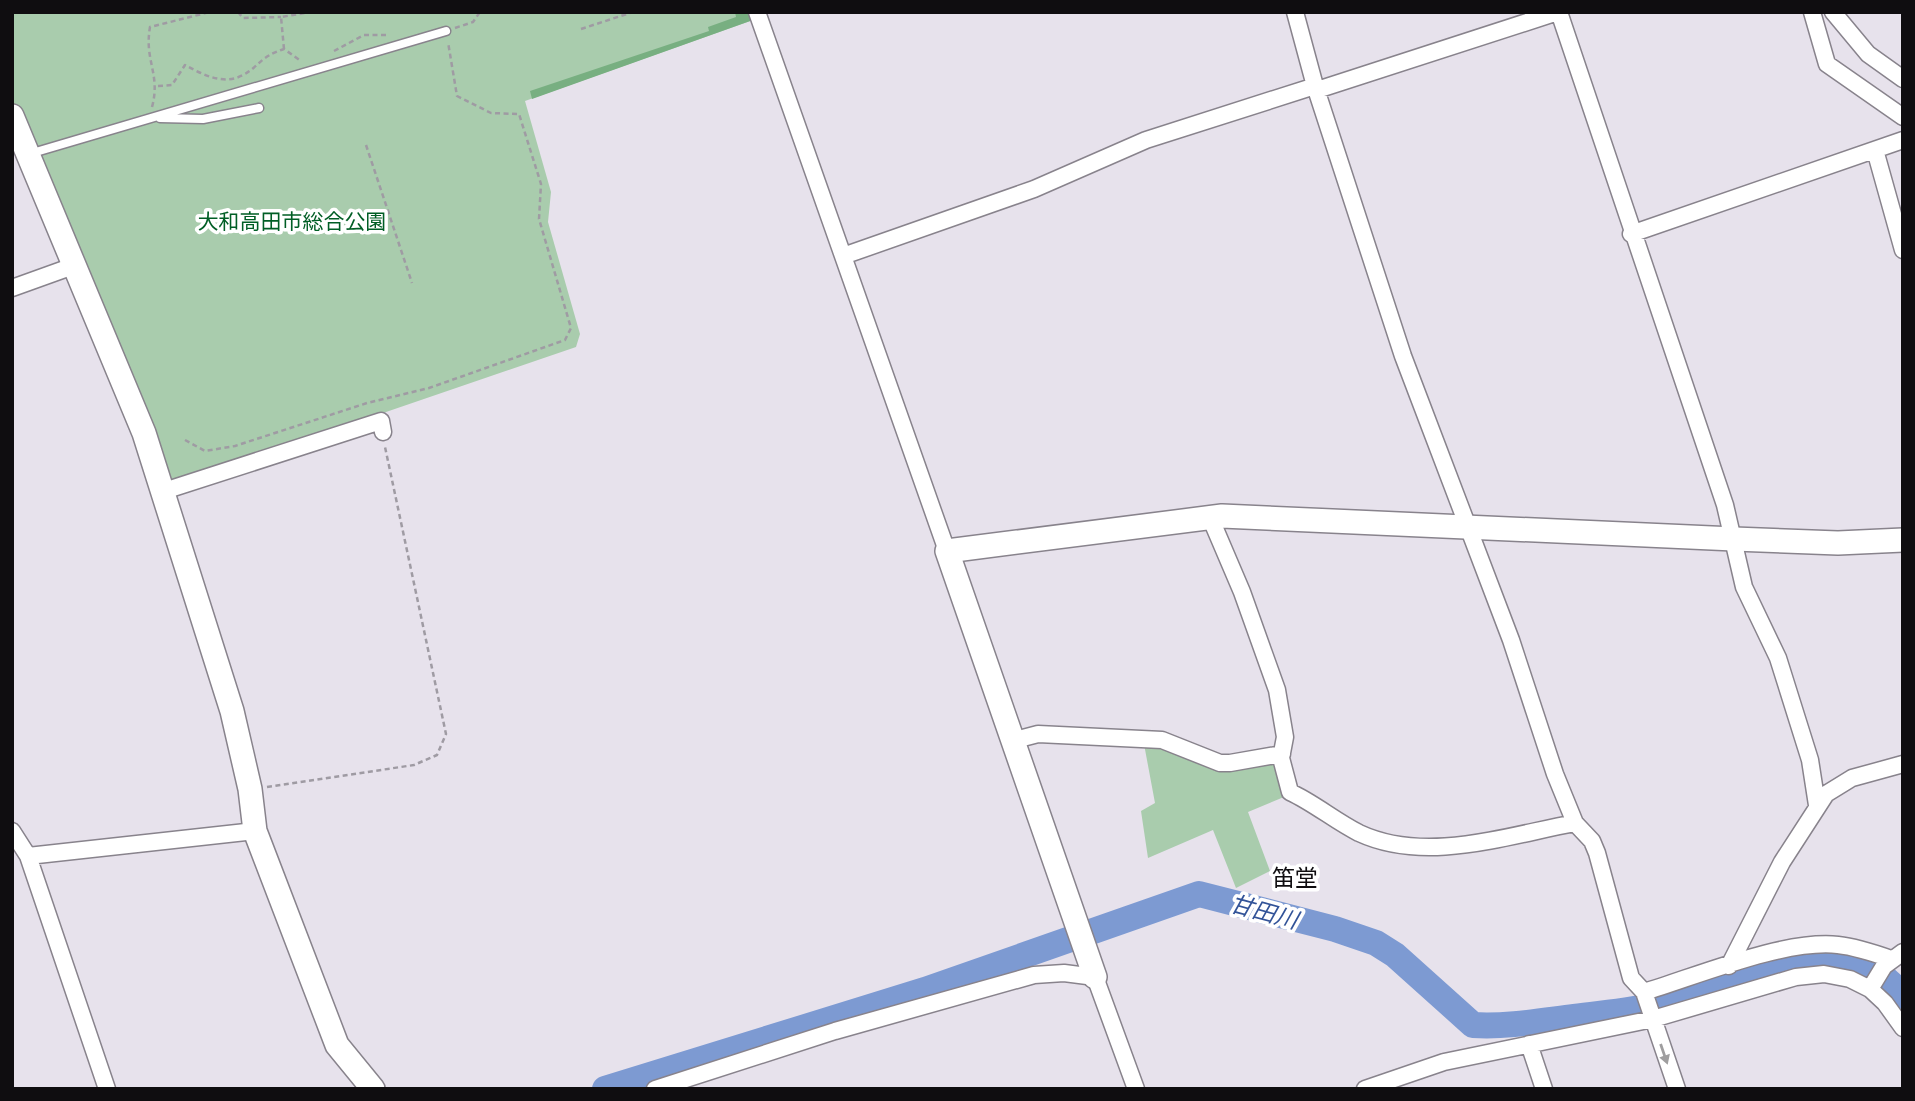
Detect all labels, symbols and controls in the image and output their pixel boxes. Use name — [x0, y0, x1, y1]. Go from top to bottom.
park label: 大和高田市総合公園 — [198, 208, 387, 233]
district label: 笛堂 — [1272, 863, 1318, 891]
water label: 甘田川 — [1227, 889, 1304, 934]
one-way arrow — [1659, 1044, 1670, 1065]

